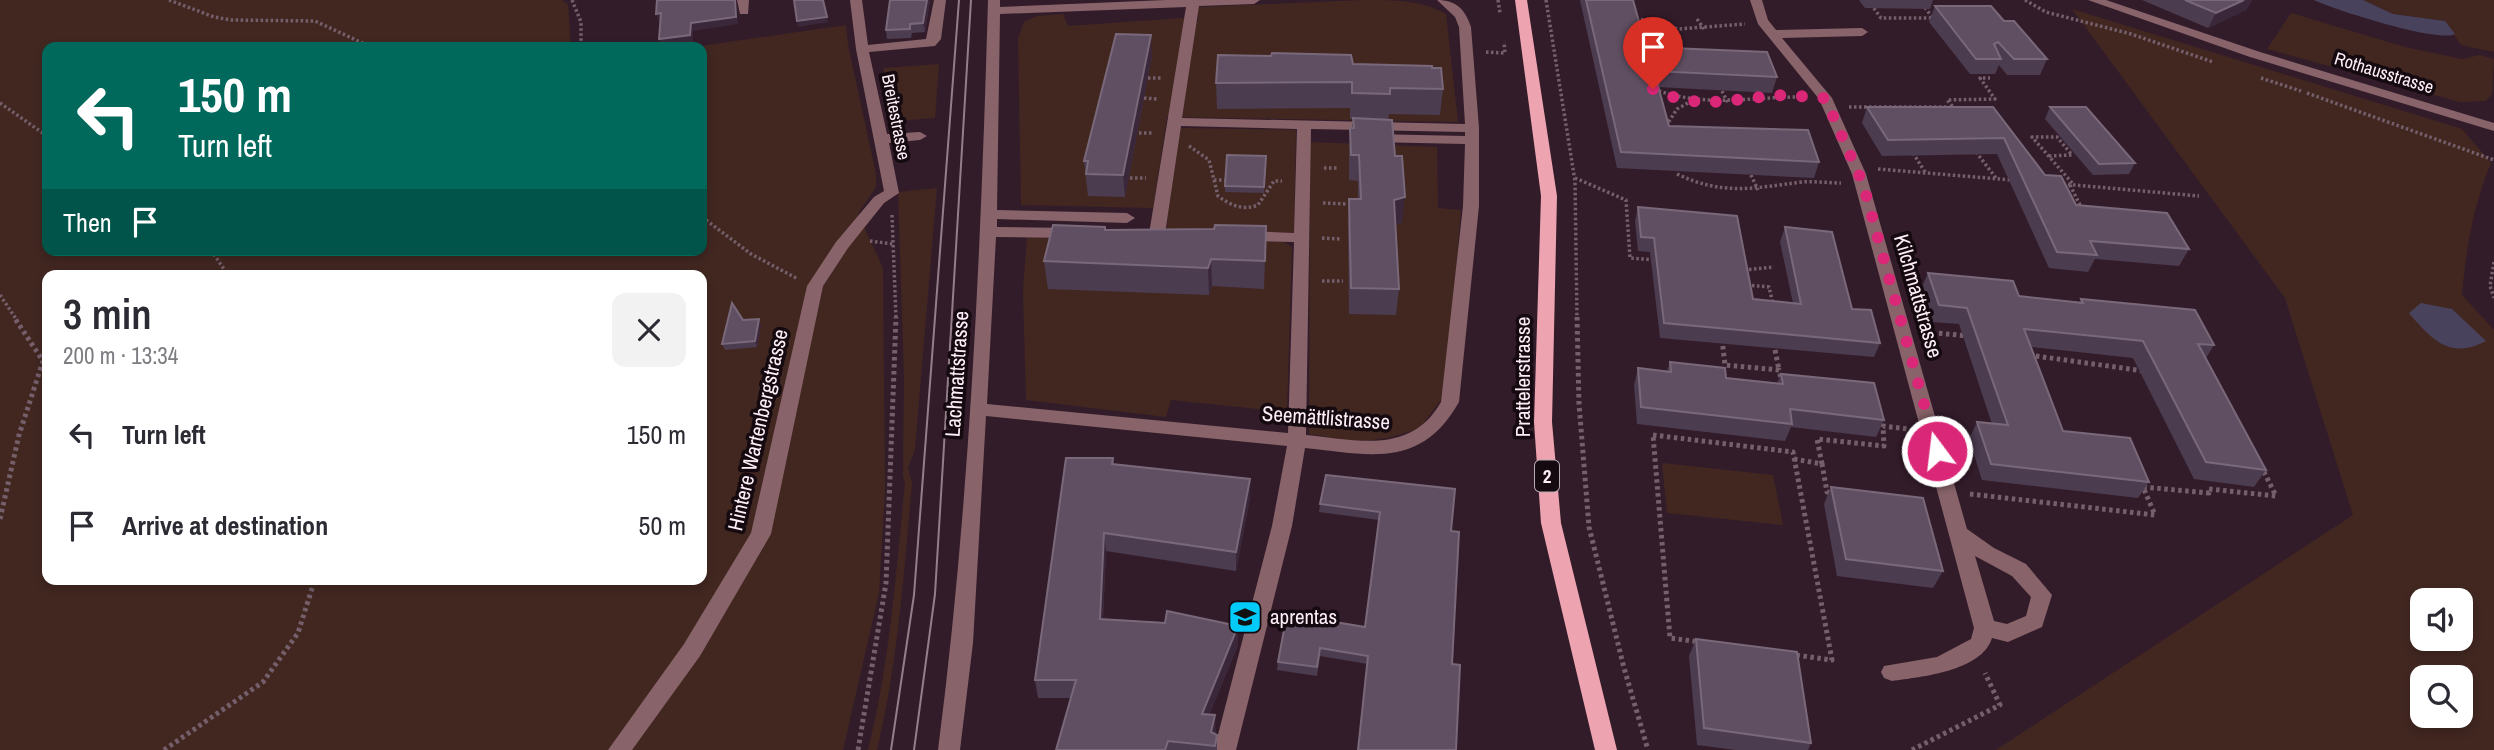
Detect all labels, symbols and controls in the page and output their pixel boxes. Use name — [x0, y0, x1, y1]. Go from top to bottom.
pin — [1623, 17, 1683, 89]
icon: arrive — [1634, 28, 1672, 66]
street label: Rothausstrasse — [2331, 46, 2437, 99]
text: 150 m — [178, 61, 292, 127]
icon: left — [63, 70, 154, 161]
street label: Breitestrasse — [876, 72, 917, 162]
text: Turn left — [178, 124, 272, 167]
icon: arrive — [126, 203, 164, 241]
text: Then — [63, 205, 112, 240]
street label: Kilchmattstrasse — [1887, 231, 1950, 361]
text: 3 min — [63, 286, 152, 342]
button: close — [612, 293, 686, 367]
street label: Lachmattstrasse — [938, 310, 975, 438]
street label: Prattelerstrasse — [1508, 317, 1537, 437]
street label: Hintere Wartenbergstrasse — [720, 326, 795, 534]
text: 200 m · 13:34 — [63, 340, 178, 371]
street label: Seemättlistrasse — [1261, 399, 1391, 436]
position arrow — [1900, 414, 1974, 488]
icon: left — [63, 416, 101, 454]
text: Turn left — [122, 417, 206, 452]
text: 150 m — [627, 417, 686, 452]
road number: 2 — [1535, 461, 1559, 491]
icon: arrive — [63, 507, 101, 545]
text: Arrive at destination — [122, 508, 328, 543]
text: 50 m — [639, 508, 686, 543]
map controls — [2410, 588, 2473, 728]
button: sound — [2410, 588, 2473, 651]
school or university icon: aprentas — [1226, 598, 1264, 636]
place label: aprentas — [1270, 602, 1337, 631]
button: search — [2410, 665, 2473, 728]

